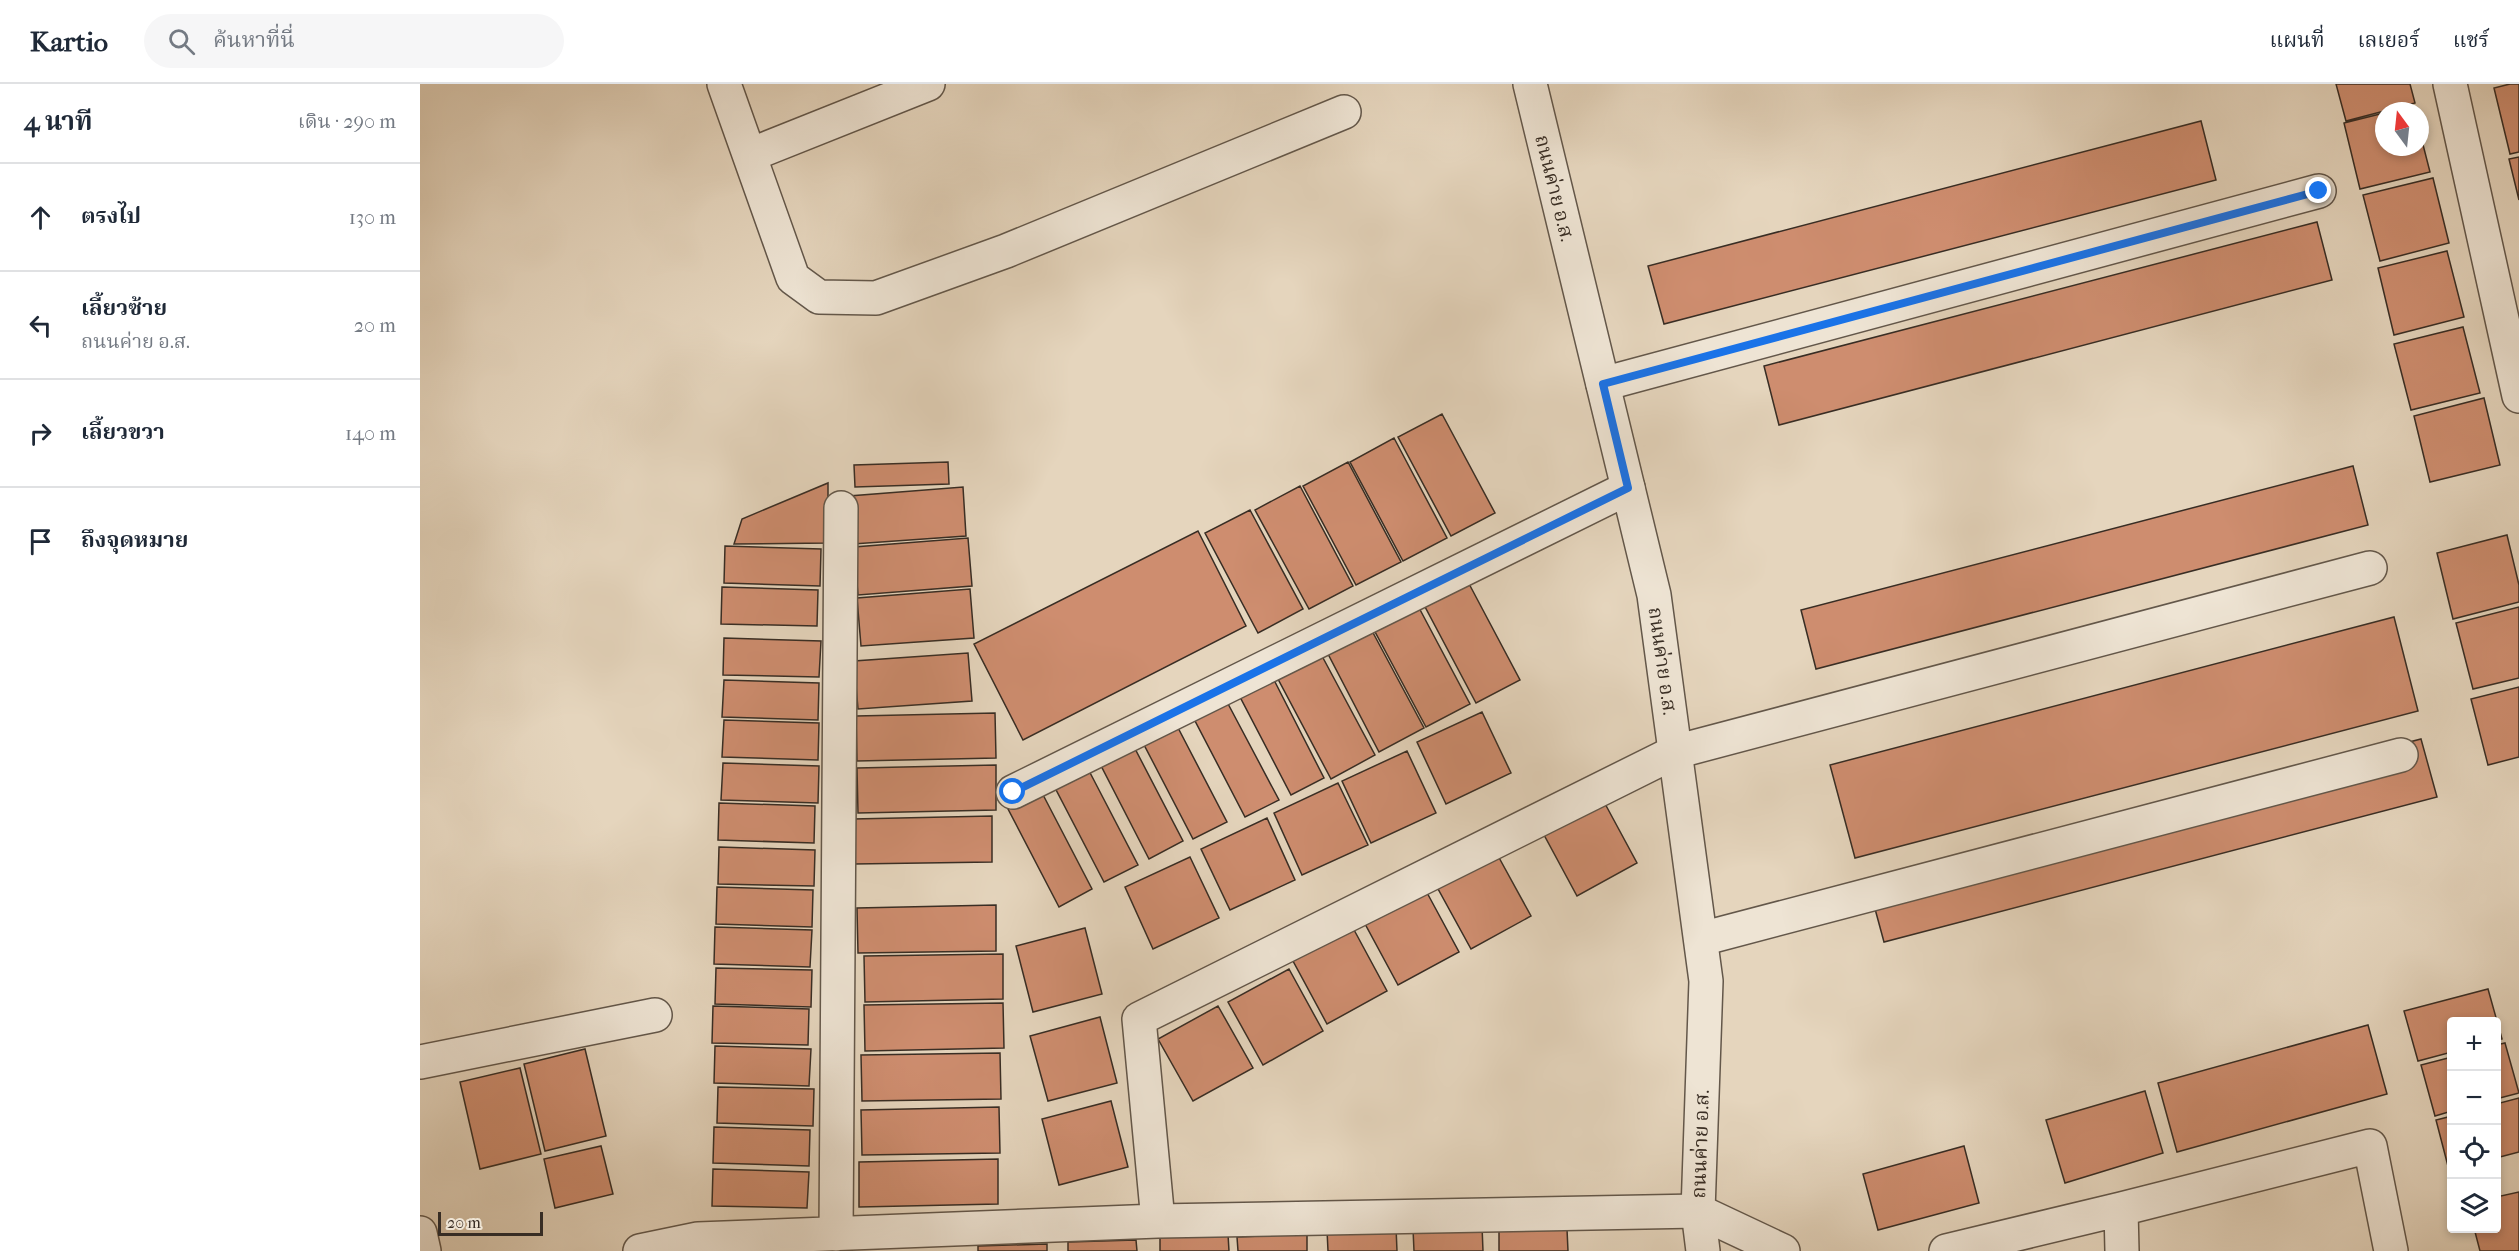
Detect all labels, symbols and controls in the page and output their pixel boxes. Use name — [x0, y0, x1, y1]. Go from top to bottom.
search box — [144, 14, 564, 68]
text: Kartio — [30, 25, 108, 58]
icon: search — [165, 25, 198, 58]
text: ค้นหาที่นี่ — [213, 27, 295, 53]
text: แผนที่ — [2270, 28, 2325, 52]
text: เลเยอร์ — [2358, 28, 2420, 52]
text: แชร์ — [2453, 28, 2489, 52]
north arrow — [2375, 102, 2429, 156]
text: 4 นาที — [24, 106, 92, 137]
text: เดิน · 290 m — [298, 110, 396, 133]
street label: ถนนค่าย อ.ส. — [1530, 132, 1579, 244]
route end — [2305, 177, 2331, 203]
icon: ahead — [24, 201, 57, 234]
text: ตรงไป — [81, 203, 141, 229]
text: 130 m — [349, 206, 396, 229]
text: เลี้ยวซ้าย — [81, 295, 167, 321]
icon: left — [24, 309, 57, 342]
text: 20 m — [354, 314, 396, 337]
text: ถนนค่าย อ.ส. — [81, 330, 190, 353]
icon: right — [24, 417, 57, 450]
text: เลี้ยวขวา — [81, 419, 165, 445]
text: 140 m — [345, 422, 396, 445]
icon: arrive — [24, 525, 57, 558]
text: ถึงจุดหมาย — [81, 527, 188, 553]
street label: ถนนค่าย อ.ส. — [1644, 606, 1681, 717]
route start — [999, 778, 1025, 804]
map controls — [2447, 1017, 2501, 1233]
button: + — [2447, 1017, 2501, 1071]
button: − — [2447, 1071, 2501, 1125]
street label: ถนนค่าย อ.ส. — [1687, 1089, 1714, 1199]
button: locate — [2447, 1125, 2501, 1179]
button: layers — [2447, 1179, 2501, 1233]
scale bar — [438, 1209, 543, 1236]
text: 20 m — [447, 1213, 481, 1232]

